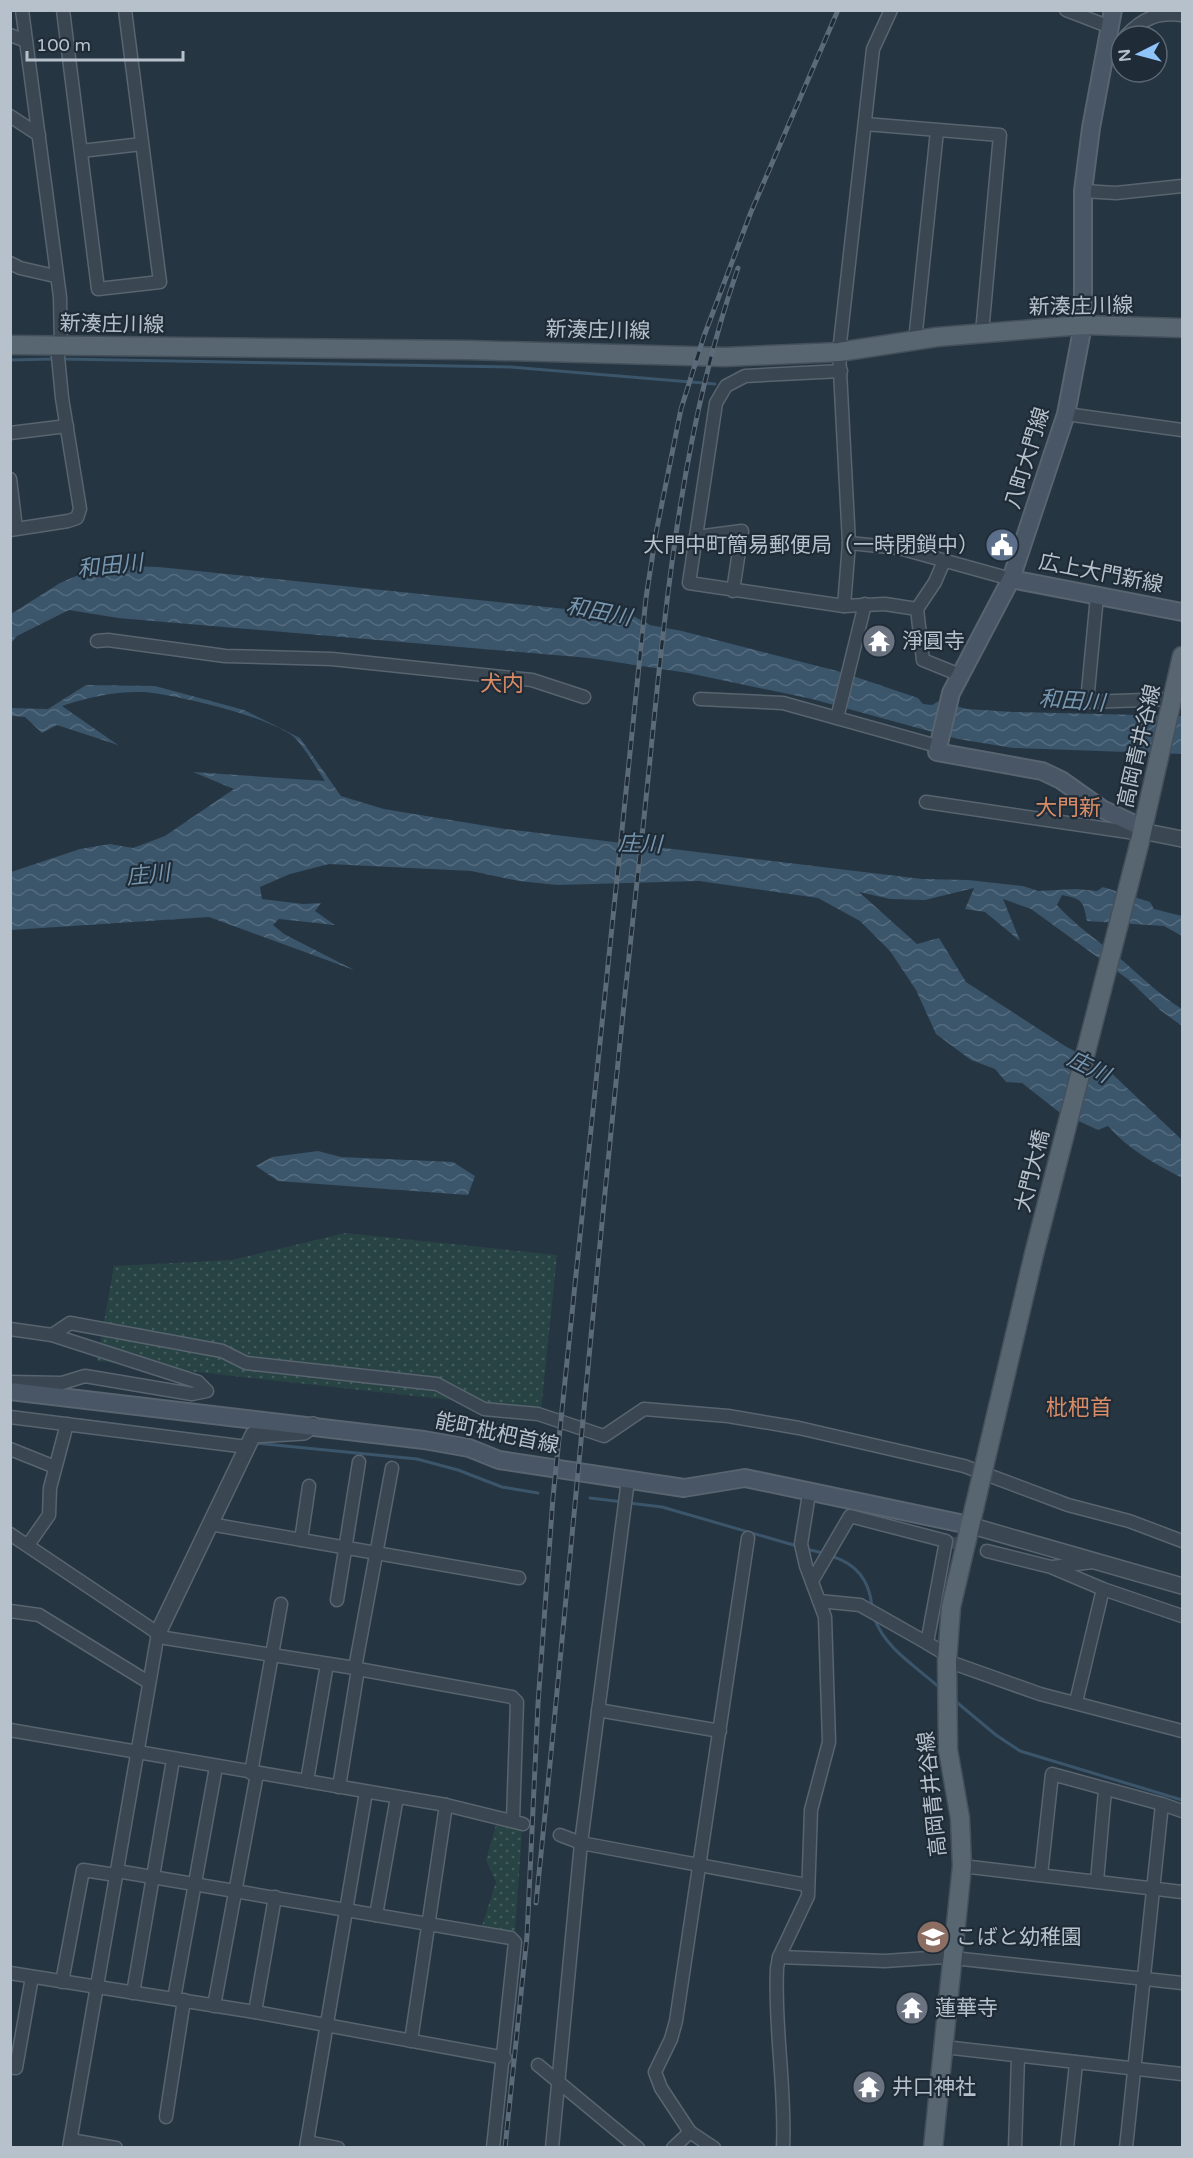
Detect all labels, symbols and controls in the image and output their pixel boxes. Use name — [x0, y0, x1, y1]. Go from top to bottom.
scale bar — [27, 24, 183, 62]
north arrow — [1109, 24, 1169, 84]
text: 100 m — [36, 34, 91, 56]
text: N — [1114, 48, 1136, 63]
street label: 新湊庄川線 — [1028, 293, 1134, 320]
street label: 新湊庄川線 — [59, 311, 165, 338]
street label: 新湊庄川線 — [545, 317, 651, 344]
street label: 八町大門線 — [1000, 404, 1055, 512]
public building icon: 大門中町簡易郵便局（一時閉鎖中） — [984, 527, 1020, 563]
place label: 大門中町簡易郵便局（一時閉鎖中） — [643, 533, 979, 558]
water label: 和田川 — [76, 549, 146, 582]
street label: 広上大門新線 — [1037, 549, 1165, 598]
water label: 和田川 — [564, 593, 636, 631]
temple icon: 淨圓寺 — [861, 623, 897, 659]
place label: 淨圓寺 — [902, 629, 965, 654]
district label: 犬内 — [480, 671, 524, 697]
street label: 高岡青井谷線 — [1113, 682, 1166, 810]
water label: 和田川 — [1038, 686, 1108, 716]
district label: 大門新 — [1035, 795, 1101, 821]
water label: 庄川 — [618, 830, 664, 858]
water label: 庄川 — [125, 860, 173, 890]
water label: 庄川 — [1063, 1046, 1116, 1089]
street label: 大門大橋 — [1010, 1127, 1055, 1215]
district label: 枇杷首 — [1046, 1395, 1112, 1421]
street label: 能町枇杷首線 — [433, 1408, 561, 1459]
street label: 高岡青井谷線 — [913, 1730, 952, 1858]
school or university icon: こばと幼稚園 — [915, 1919, 951, 1955]
place label: こばと幼稚園 — [956, 1925, 1082, 1950]
temple icon: 蓮華寺 — [894, 1990, 930, 2026]
place label: 蓮華寺 — [935, 1996, 998, 2021]
temple icon: 井口神社 — [851, 2069, 887, 2105]
place label: 井口神社 — [892, 2075, 976, 2100]

